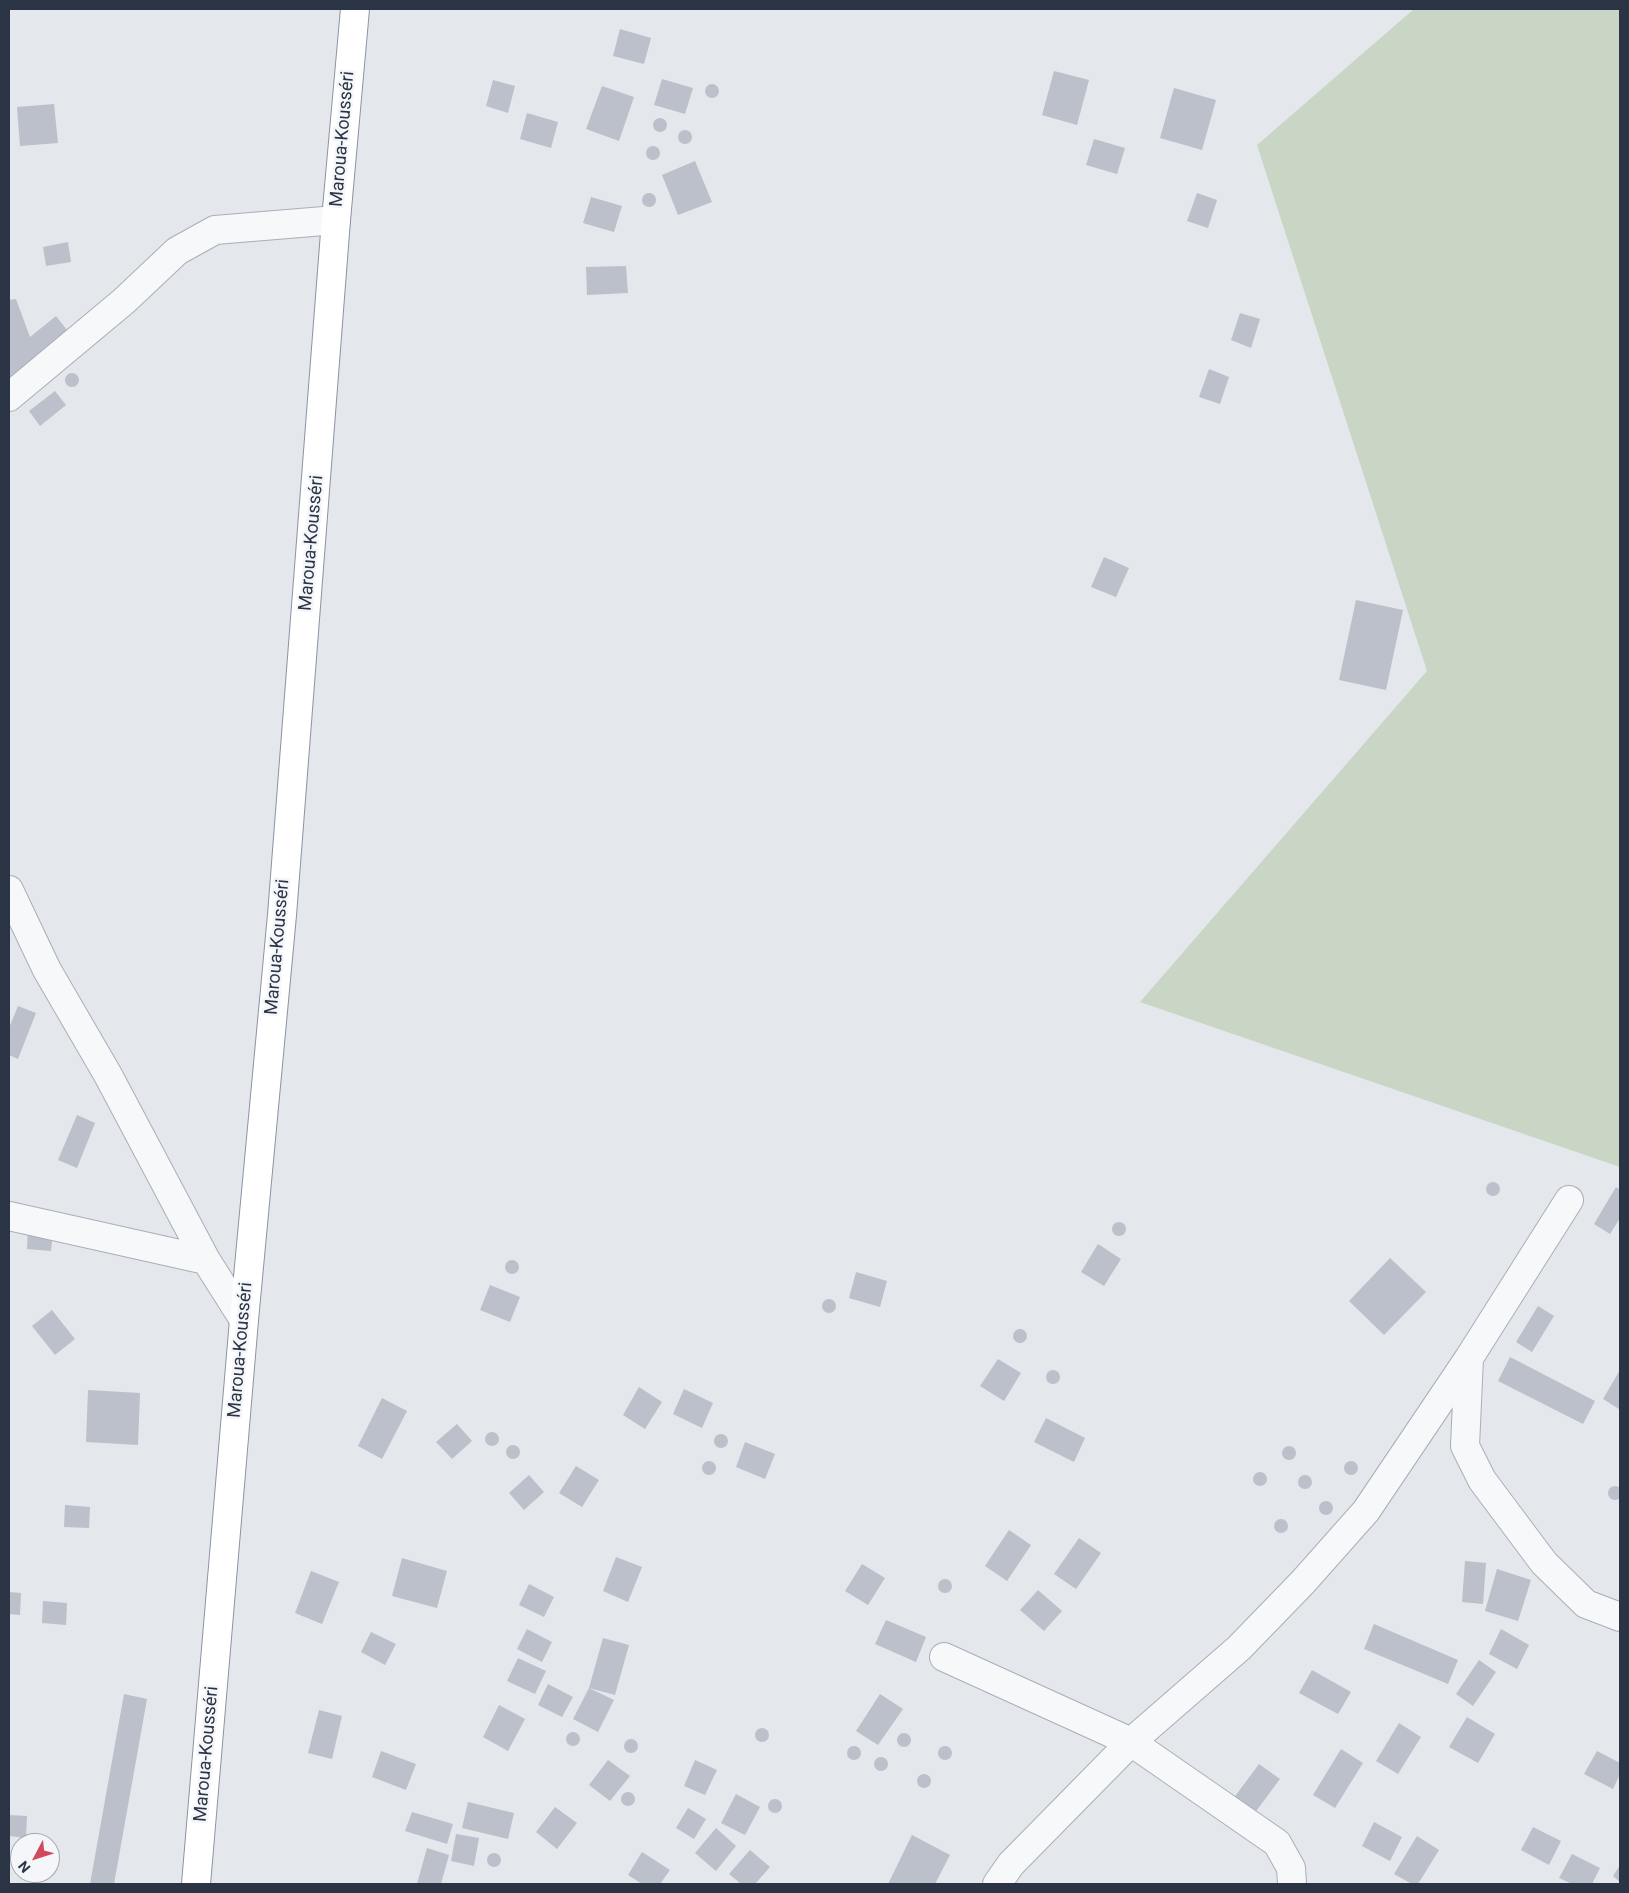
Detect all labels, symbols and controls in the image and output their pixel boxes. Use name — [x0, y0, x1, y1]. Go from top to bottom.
street label: Maroua-Kousséri — [326, 70, 360, 208]
street label: Maroua-Kousséri — [295, 474, 329, 612]
street label: Maroua-Kousséri — [261, 878, 295, 1016]
street label: Maroua-Kousséri — [224, 1281, 258, 1419]
street label: Maroua-Kousséri — [190, 1685, 224, 1823]
north arrow — [10, 1833, 60, 1883]
text: N — [15, 1858, 34, 1876]

